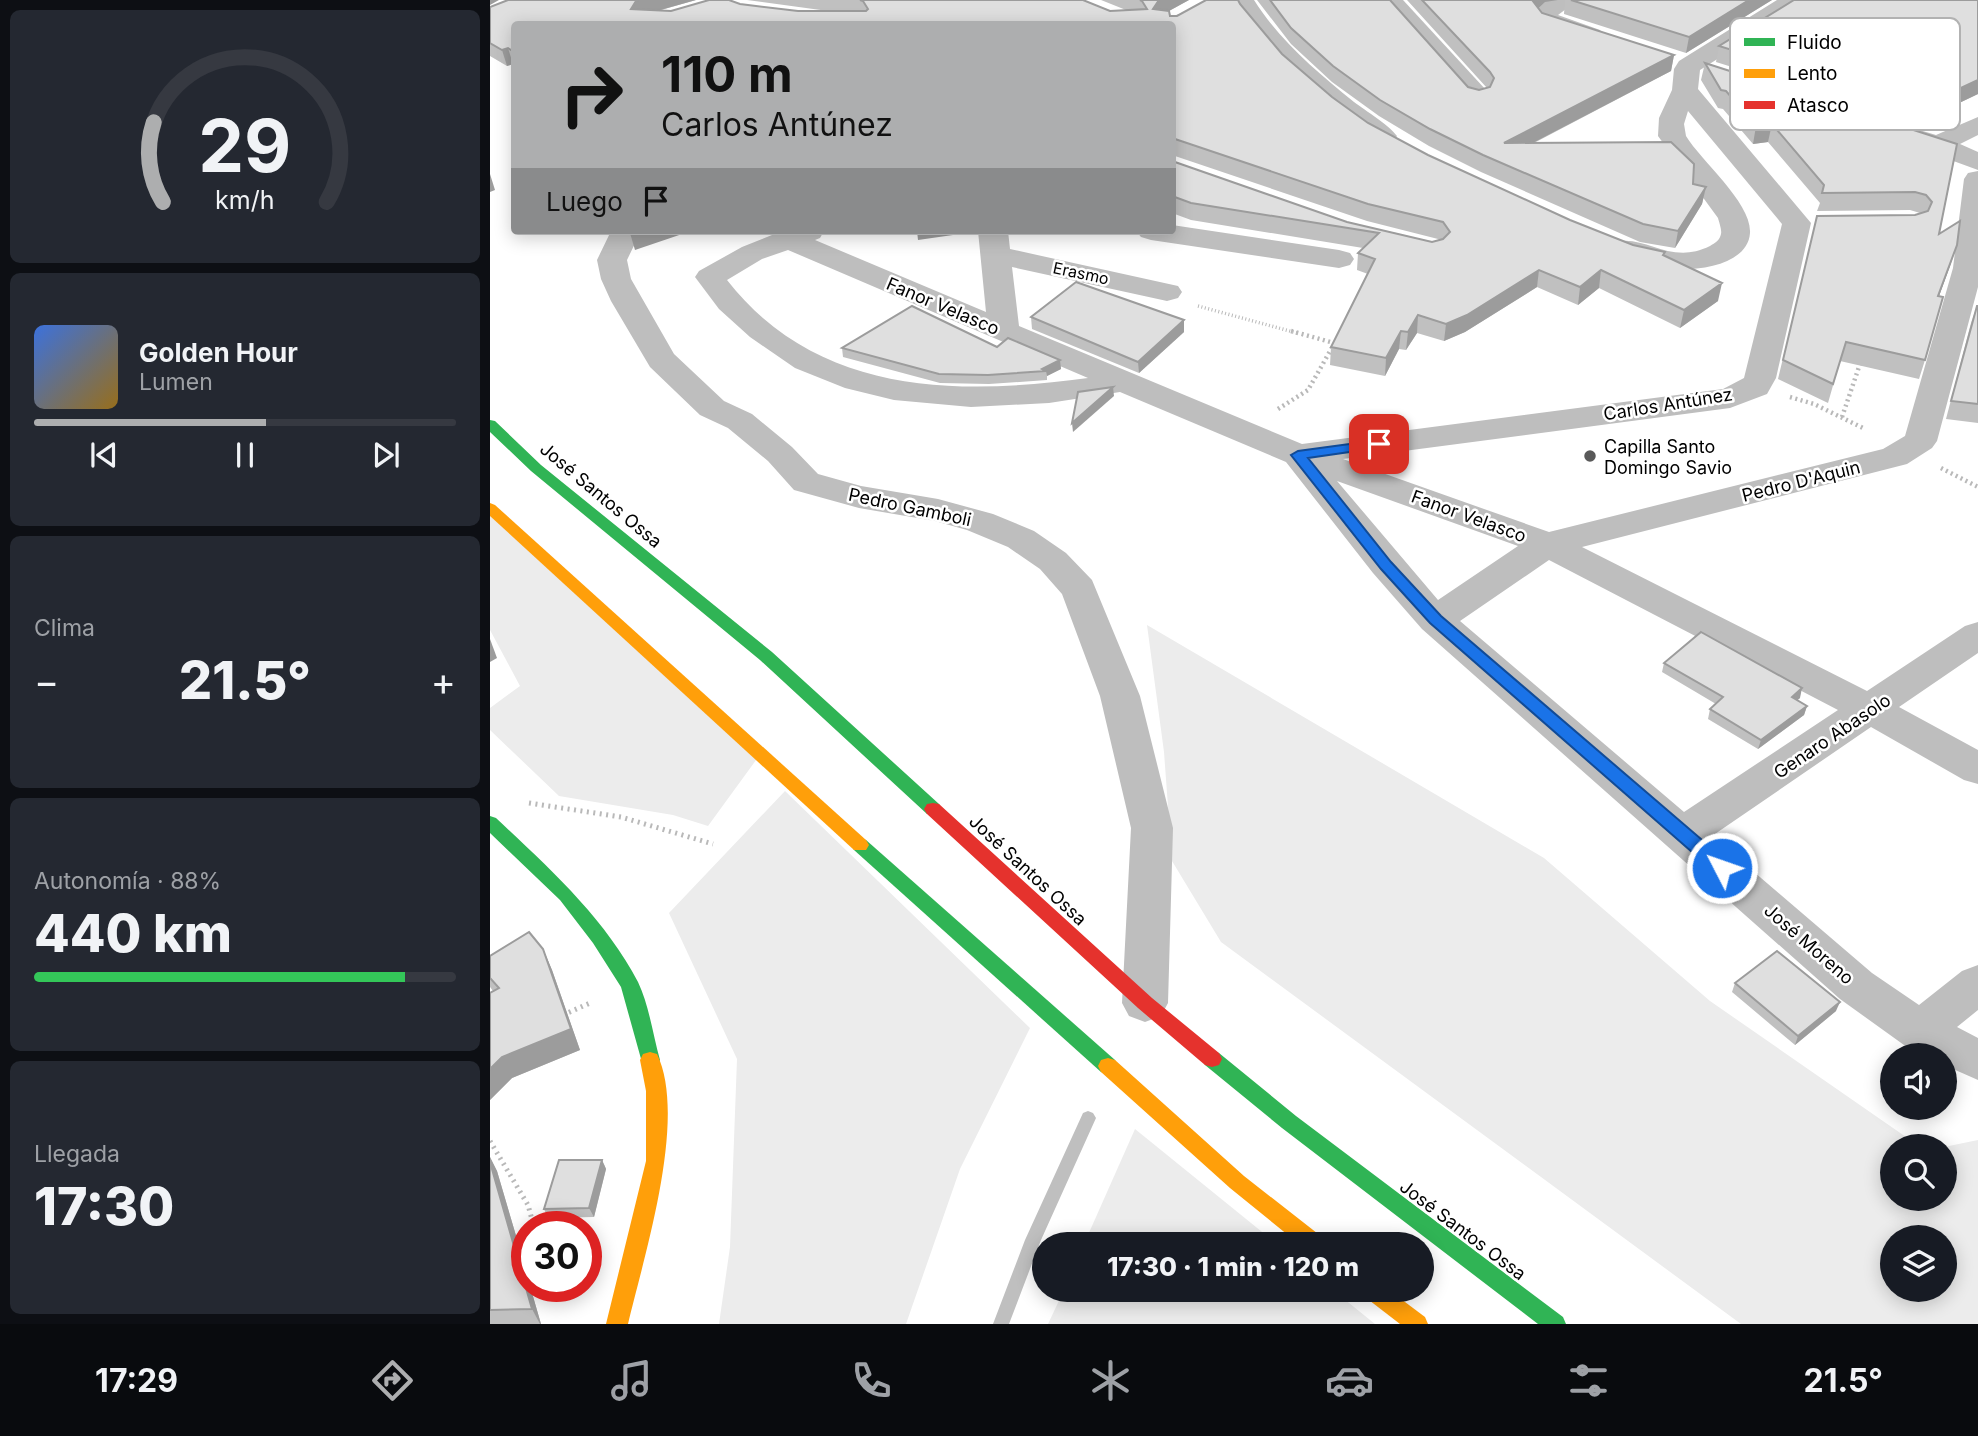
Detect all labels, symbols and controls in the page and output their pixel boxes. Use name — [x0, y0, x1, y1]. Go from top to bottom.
legend — [1730, 18, 1960, 130]
text: Fluido — [1787, 31, 1842, 54]
text: 110 m — [661, 45, 793, 104]
icon: right — [546, 49, 637, 140]
text: Lento — [1787, 62, 1837, 85]
text: Atasco — [1787, 94, 1849, 117]
text: 29 — [198, 102, 292, 191]
text: Carlos Antúnez — [661, 105, 893, 144]
icon: arrive — [637, 182, 675, 220]
text: km/h — [215, 185, 275, 215]
text: Luego — [546, 186, 623, 217]
street label: Erasmo — [1051, 257, 1111, 289]
street label: Fanor Velasco — [883, 273, 1003, 339]
text: Golden Hour — [139, 337, 298, 368]
text: Lumen — [139, 368, 213, 396]
street label: Carlos Antúnez — [1602, 383, 1734, 425]
pin — [1349, 414, 1409, 474]
icon: arrive — [1360, 425, 1398, 463]
icon: previous — [85, 436, 123, 474]
icon: pause — [226, 436, 264, 474]
icon: next — [367, 436, 405, 474]
place label: Capilla Santo Domingo Savio — [1604, 436, 1732, 478]
street label: José Santos Ossa — [536, 438, 666, 552]
marker: Capilla Santo Domingo Savio — [1582, 448, 1598, 464]
street label: Pedro D'Aquin — [1740, 456, 1862, 506]
street label: Pedro Gamboli — [847, 484, 973, 530]
street label: Fanor Velasco — [1409, 486, 1529, 546]
text: Clima — [34, 614, 95, 642]
text: 21.5° — [179, 649, 311, 712]
text: − — [34, 658, 59, 704]
text: + — [431, 658, 456, 704]
street label: Genaro Abasolo — [1770, 689, 1894, 783]
street label: José Santos Ossa — [965, 810, 1091, 930]
position arrow — [1685, 831, 1759, 905]
text: Autonomía · 88% — [34, 867, 221, 895]
street label: José Moreno — [1760, 899, 1858, 989]
text: 440 km — [34, 902, 232, 965]
map controls — [1880, 1043, 1957, 1302]
button: sound — [1880, 1043, 1957, 1120]
button: search — [1880, 1134, 1957, 1211]
text: Llegada — [34, 1140, 120, 1168]
text: 17:30 — [34, 1175, 174, 1238]
street label: José Santos Ossa — [1396, 1176, 1530, 1284]
speed limit sign: 30 — [511, 1211, 602, 1302]
button: layers — [1880, 1225, 1957, 1302]
text: 17:30 · 1 min · 120 m — [1107, 1251, 1359, 1282]
icon: directions — [368, 1356, 417, 1405]
icon: music — [607, 1356, 656, 1405]
icon: phone — [847, 1356, 896, 1405]
icon: climate — [1086, 1356, 1135, 1405]
icon: car — [1325, 1356, 1374, 1405]
icon: filters — [1564, 1356, 1613, 1405]
text: 17:29 — [95, 1361, 178, 1400]
text: 21.5° — [1803, 1361, 1883, 1400]

